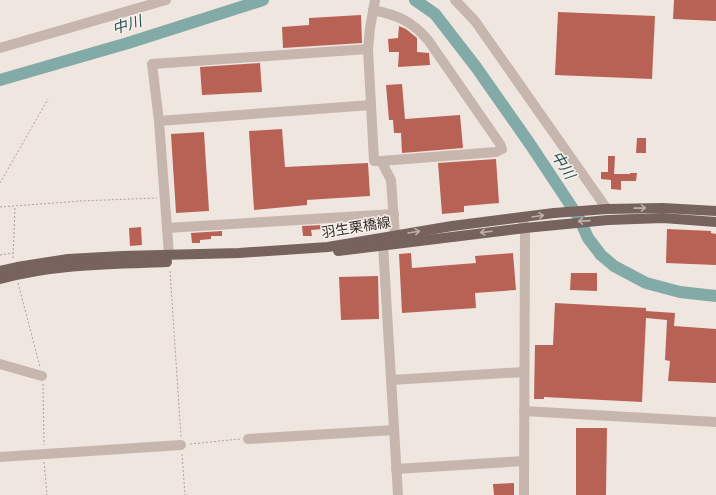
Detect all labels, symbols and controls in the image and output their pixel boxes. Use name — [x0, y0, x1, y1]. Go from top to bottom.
water label: 中川 — [110, 11, 146, 38]
water label: 中川 — [547, 148, 580, 184]
one-way arrow — [633, 205, 646, 212]
one-way arrow — [531, 212, 544, 220]
street label: 羽生栗橋線 — [320, 214, 392, 240]
one-way arrow — [578, 218, 591, 225]
one-way arrow — [407, 228, 420, 236]
one-way arrow — [480, 229, 493, 236]

